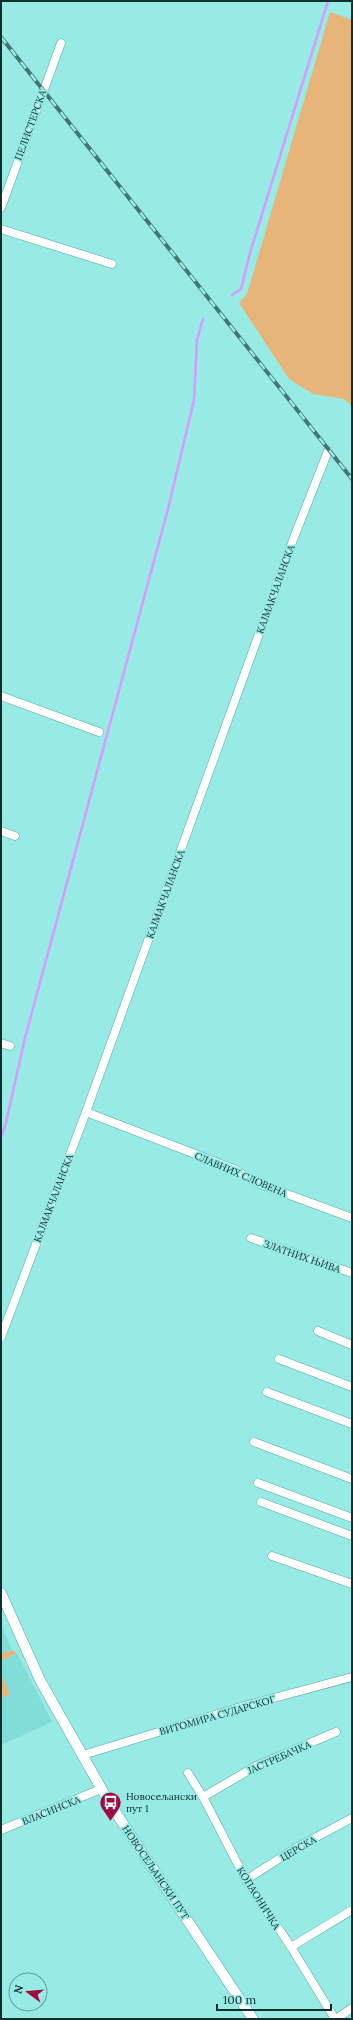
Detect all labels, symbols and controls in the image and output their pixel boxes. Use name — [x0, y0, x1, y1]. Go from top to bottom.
street label: ПЕЛИСТЕРСКА — [12, 87, 50, 162]
street label: КАЈМАКЧАЛАНСКА — [253, 542, 298, 636]
street label: КАЈМАКЧАЛАНСКА — [143, 847, 188, 941]
street label: СЛАВНИХ СЛОВЕНА — [192, 1149, 290, 1200]
street label: КАЈМАКЧАЛАНСКА — [31, 1151, 77, 1244]
street label: ЗЛАТНИХ ЊИВА — [261, 1237, 343, 1276]
street label: ВИТОМИРА СУДАРСКОГ — [158, 1693, 277, 1738]
street label: ЈАСТРЕБАЧКА — [245, 1737, 314, 1778]
bus stop icon: Новосељански пут 1 — [97, 1789, 123, 1822]
place label: Новосељански пут 1 — [126, 1790, 197, 1815]
street label: ВЛАСИНСКА — [20, 1793, 83, 1828]
street label: НОВОСЕЉАНСКИ ПУТ — [119, 1823, 192, 1922]
street label: ЦЕРСКА — [278, 1832, 319, 1864]
street label: КОПАОНИЧКА — [234, 1864, 284, 1933]
north arrow — [8, 1972, 48, 2012]
text: N — [10, 1983, 26, 1995]
scale bar — [217, 1986, 331, 2012]
text: 100 m — [223, 1992, 256, 2007]

